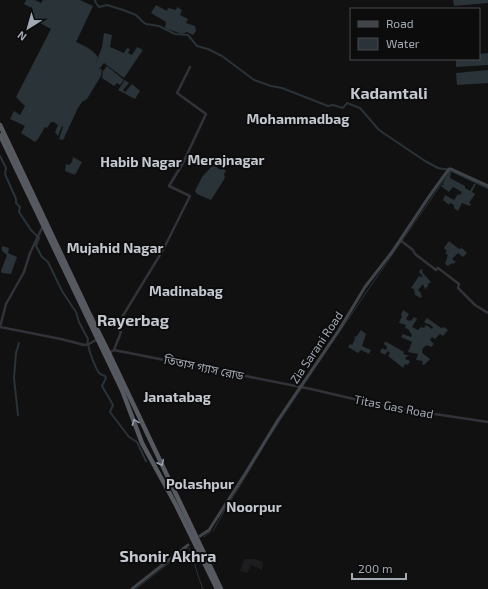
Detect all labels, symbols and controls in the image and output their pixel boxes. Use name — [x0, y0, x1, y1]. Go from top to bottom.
north arrow — [8, 8, 48, 48]
legend — [350, 8, 480, 60]
text: Road — [386, 16, 414, 30]
text: N — [15, 29, 29, 44]
text: Water — [386, 36, 420, 50]
district label: Kadamtali — [350, 83, 428, 102]
district label: Mohammadbag — [247, 110, 349, 127]
district label: Merajnagar — [188, 151, 264, 168]
district label: Habib Nagar — [100, 153, 182, 170]
district label: Mujahid Nagar — [67, 239, 163, 256]
district label: Madinabag — [149, 282, 223, 299]
street label: Zia Sarani Road — [287, 308, 345, 386]
district label: Rayerbag — [97, 310, 170, 330]
street label: তিতাস গ্যাস রোড — [162, 352, 246, 382]
district label: Janatabag — [143, 388, 211, 405]
street label: Titas Gas Road — [353, 391, 435, 421]
one-way arrow — [131, 419, 139, 426]
one-way arrow — [156, 459, 164, 467]
district label: Polashpur — [166, 475, 234, 492]
district label: Noorpur — [226, 498, 282, 515]
district label: Shonir Akhra — [120, 546, 216, 565]
scale bar — [352, 555, 406, 581]
text: 200 m — [358, 561, 392, 575]

